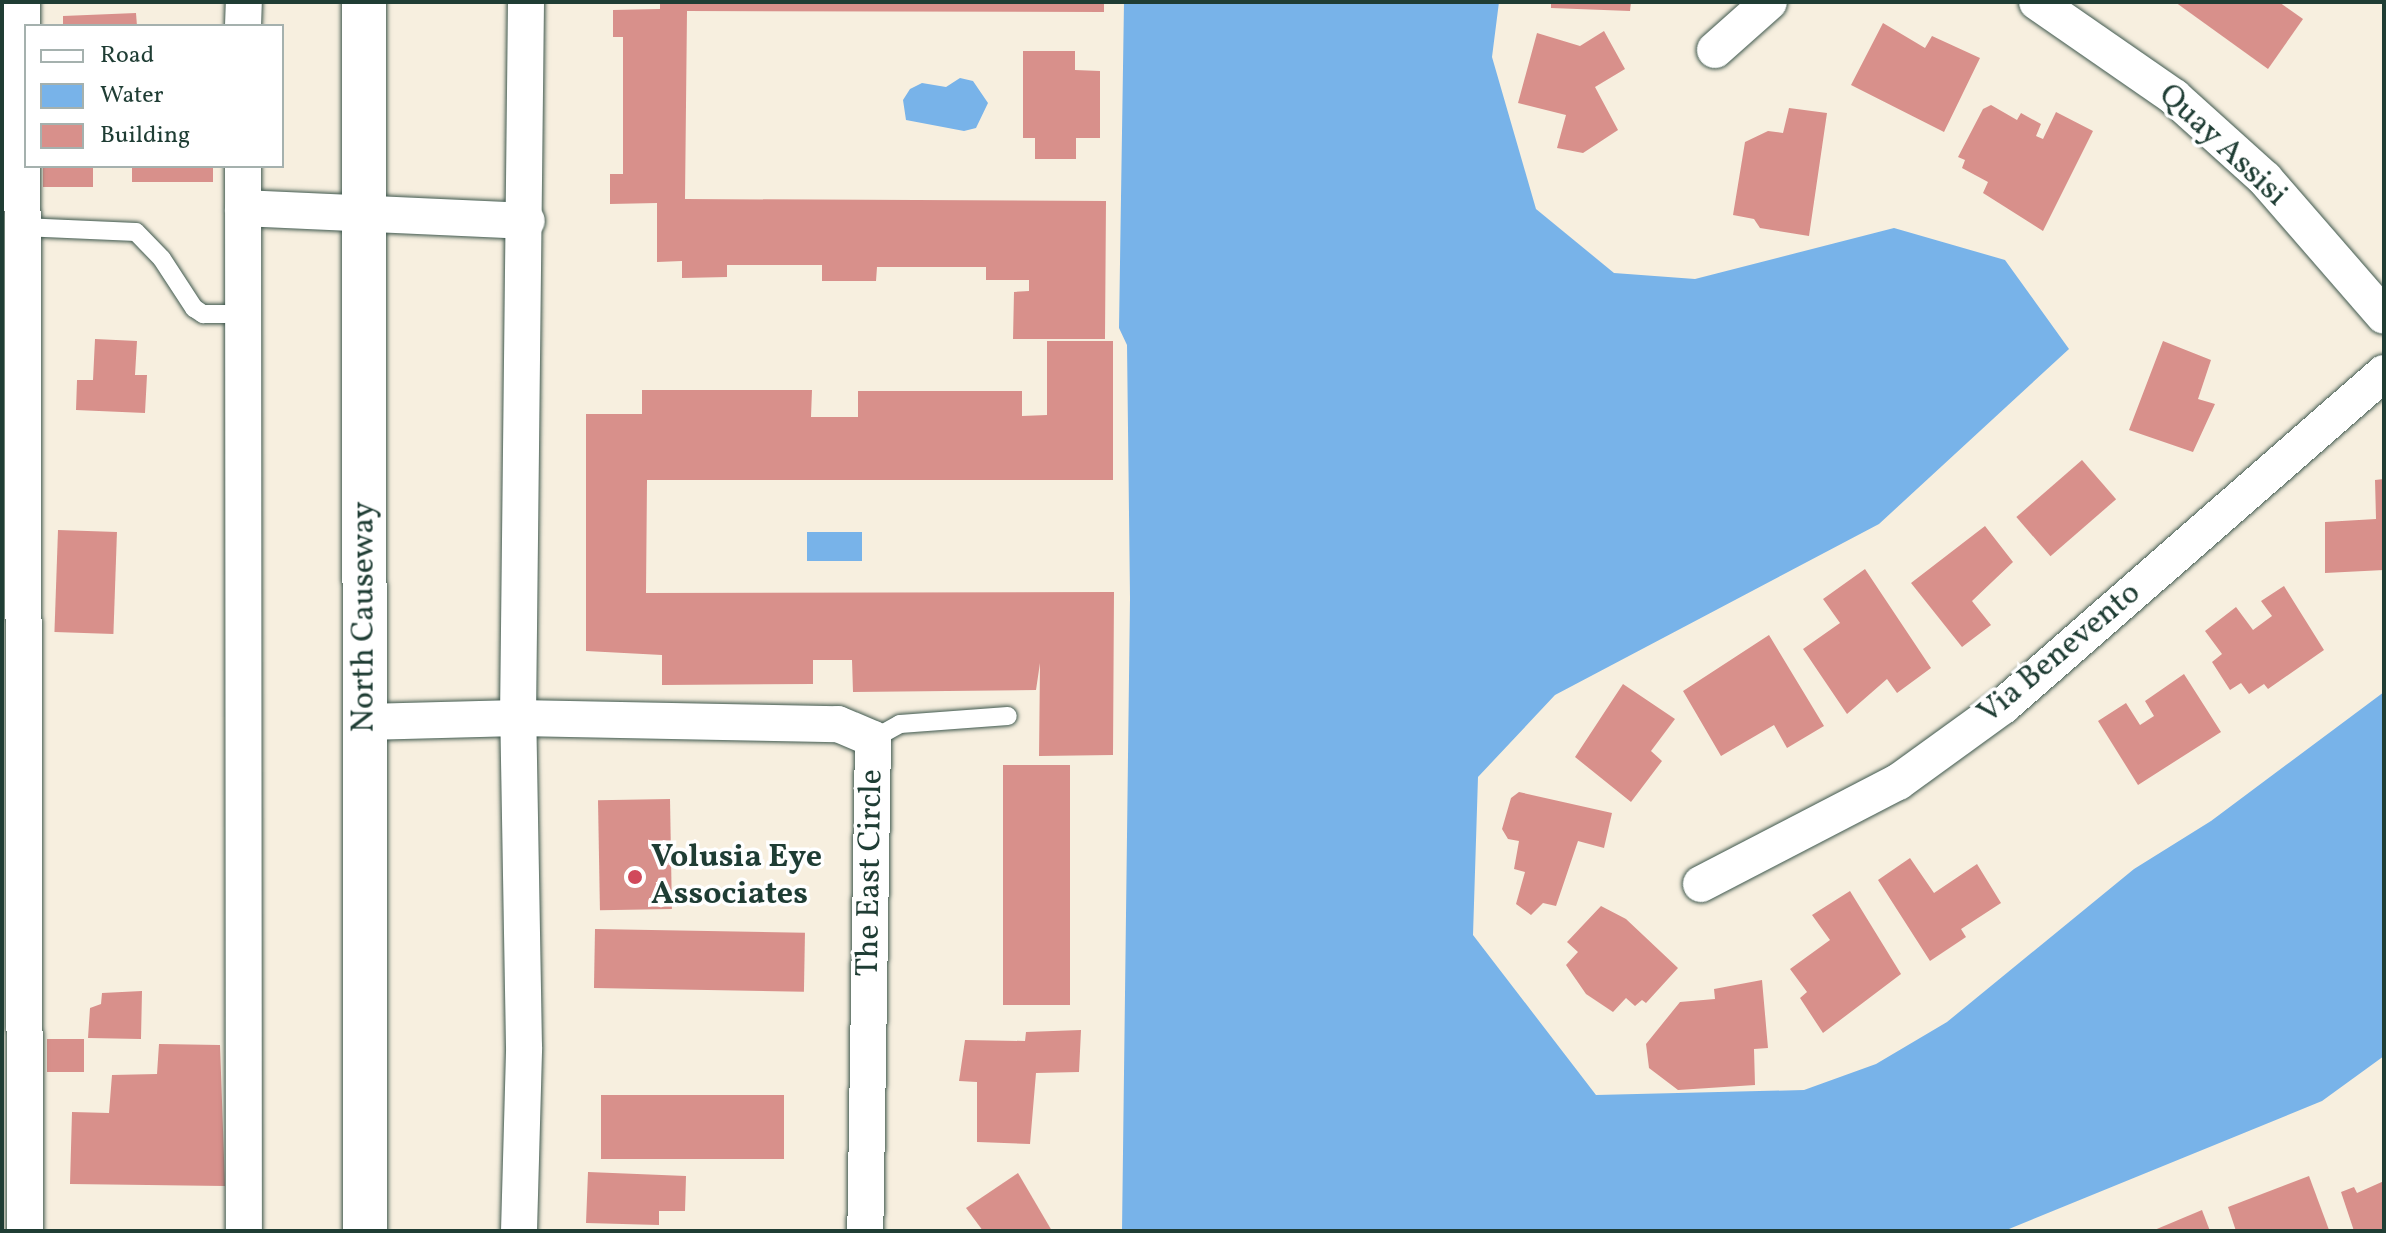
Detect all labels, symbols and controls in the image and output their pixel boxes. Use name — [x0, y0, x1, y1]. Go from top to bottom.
legend — [24, 24, 284, 168]
text: Road — [100, 39, 154, 73]
street label: Quay Assisi — [2149, 76, 2295, 216]
text: Water — [100, 79, 164, 113]
text: Building — [100, 119, 190, 153]
street label: North Causeway — [346, 501, 384, 733]
street label: Via Benevento — [1971, 575, 2149, 733]
street label: The East Circle — [850, 769, 892, 977]
place label: Volusia Eye Associates — [651, 840, 822, 915]
marker: Volusia Eye Associates — [626, 868, 644, 886]

